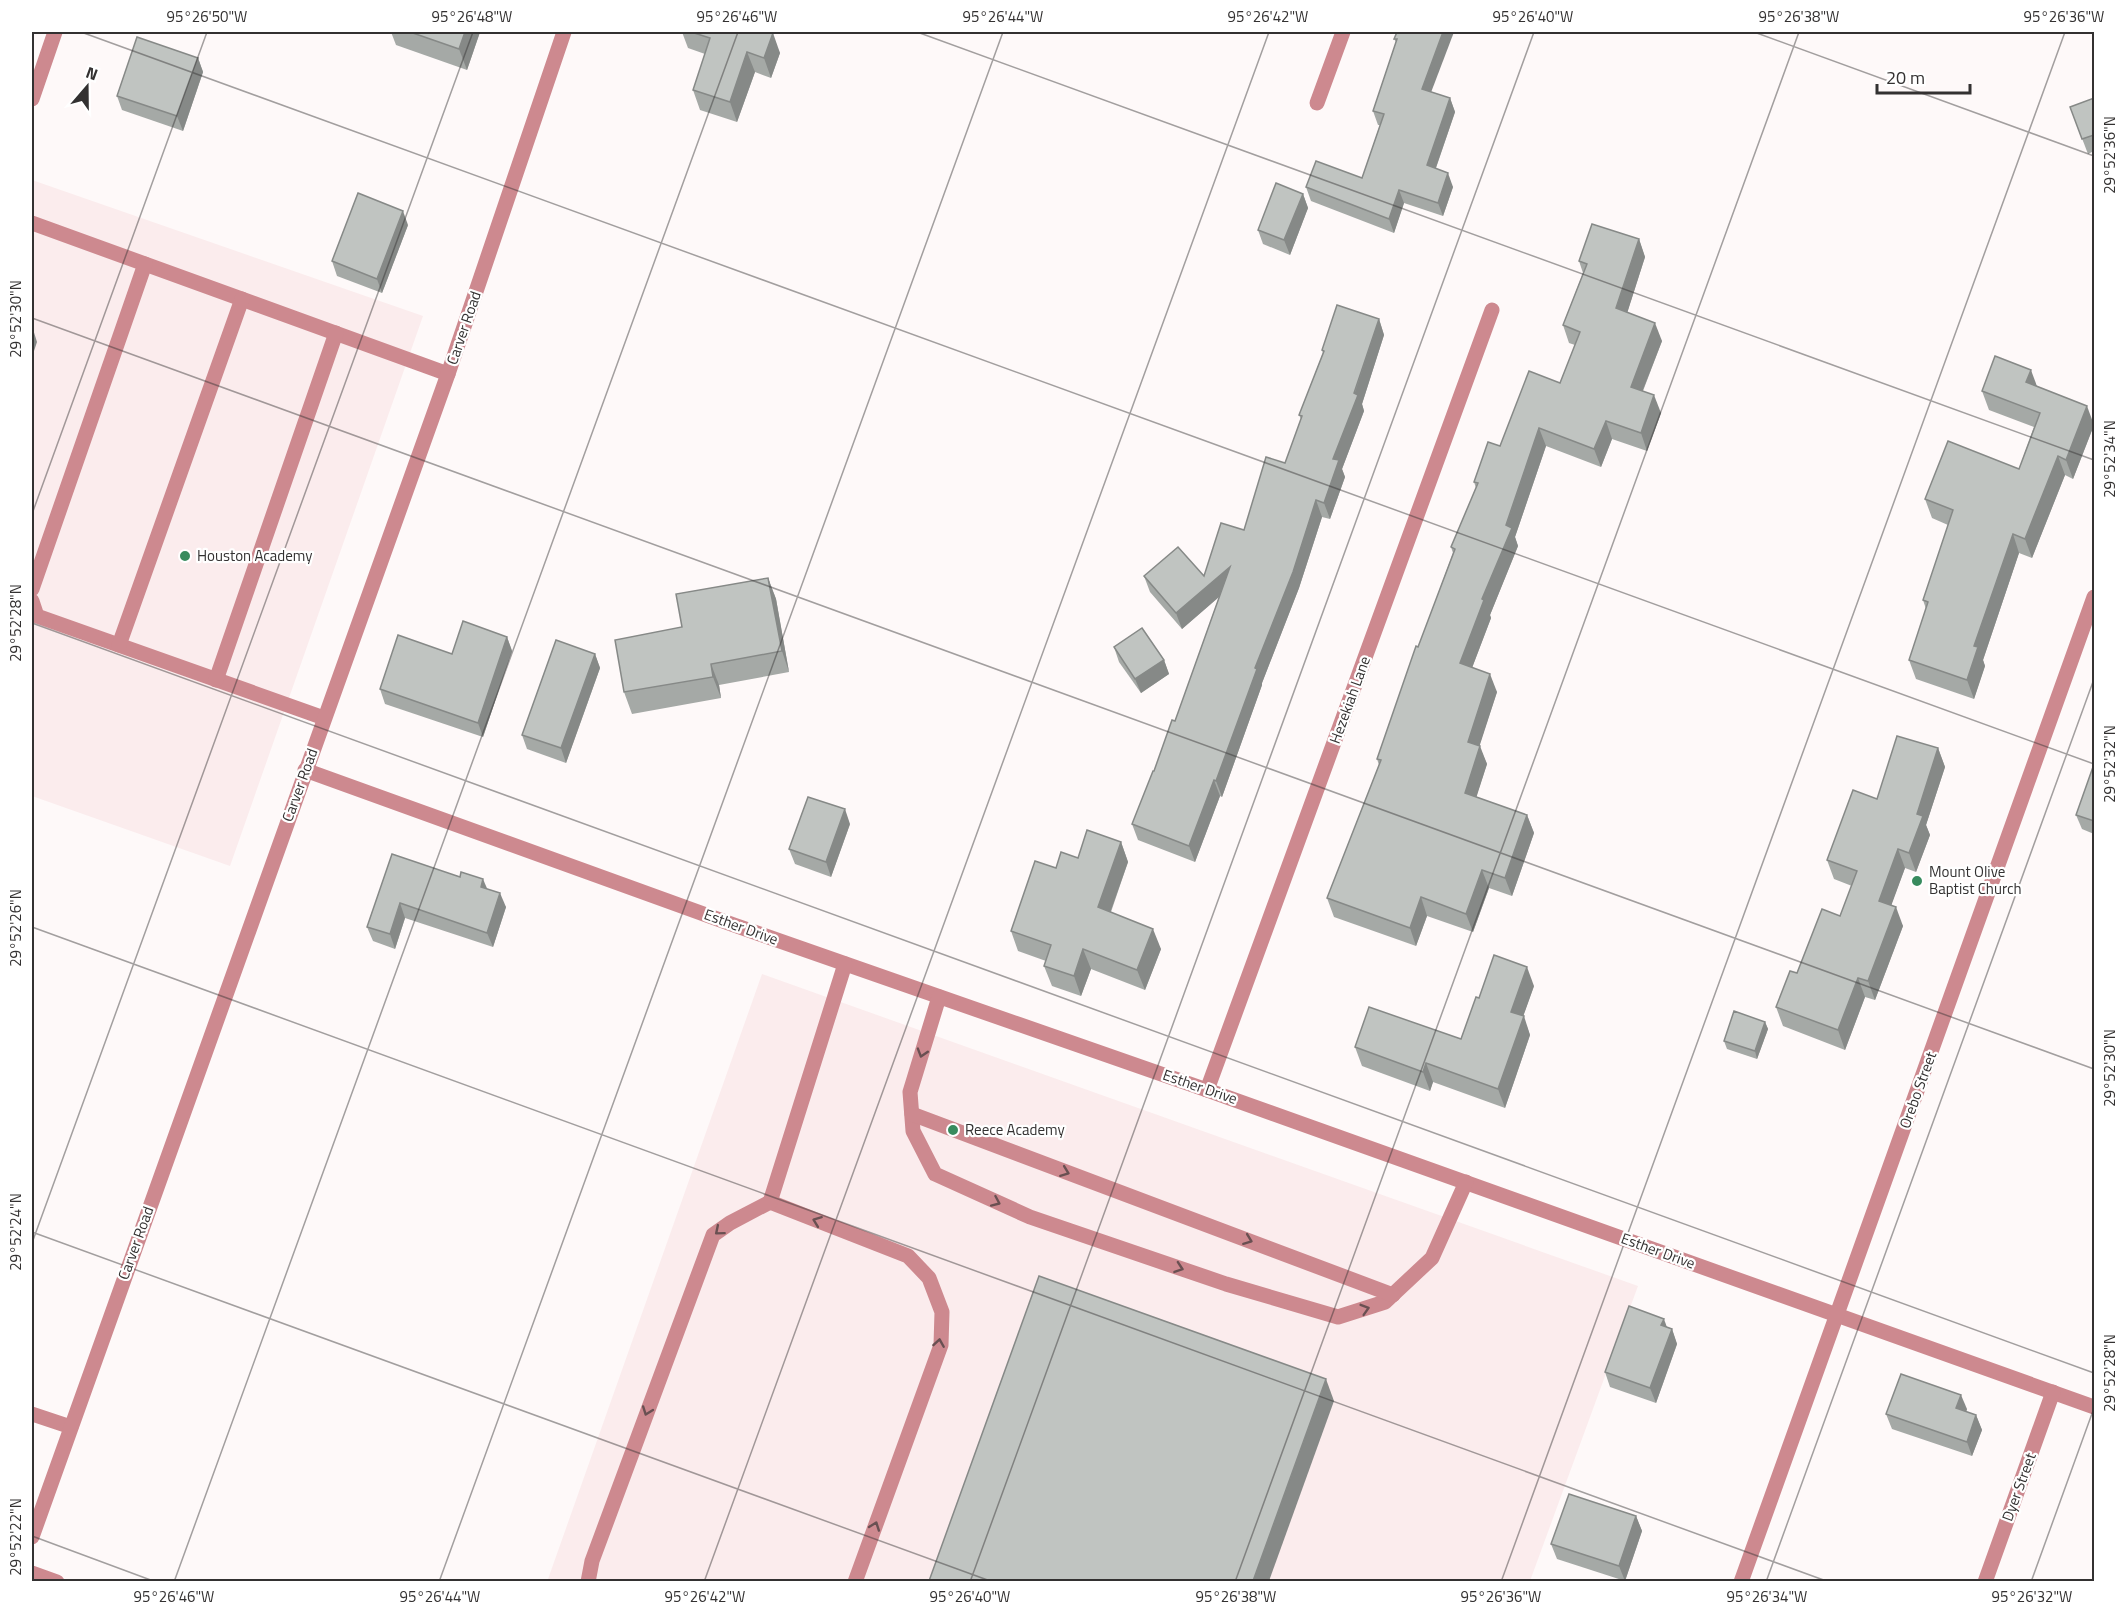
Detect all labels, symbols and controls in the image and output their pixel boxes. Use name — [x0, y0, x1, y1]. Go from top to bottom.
text: 95°26'50"W — [167, 5, 247, 28]
text: 95°26'48"W — [432, 5, 512, 28]
text: 95°26'46"W — [697, 5, 777, 28]
text: 95°26'44"W — [963, 5, 1043, 28]
text: 95°26'42"W — [1228, 5, 1308, 28]
text: 95°26'40"W — [1493, 5, 1573, 28]
text: 95°26'38"W — [1759, 5, 1839, 28]
text: 95°26'36"W — [2024, 5, 2104, 28]
north arrow — [57, 57, 117, 117]
scale bar — [1877, 57, 1970, 95]
text: N — [83, 60, 101, 86]
text: 20 m — [1886, 64, 1925, 91]
text: 29°52'36"N — [2098, 116, 2121, 194]
text: 29°52'30"N — [4, 280, 27, 358]
street label: Carver Road — [440, 288, 487, 368]
text: 29°52'34"N — [2098, 420, 2121, 498]
place label: Houston Academy — [197, 544, 313, 567]
marker: Houston Academy — [178, 549, 192, 563]
text: 29°52'28"N — [4, 584, 27, 662]
street label: Hezekiah Lane — [1323, 653, 1376, 747]
text: 29°52'32"N — [2098, 725, 2121, 803]
street label: Carver Road — [276, 745, 323, 825]
place label: Mount Olive Baptist Church — [1929, 860, 2022, 900]
marker: Mount Olive Baptist Church — [1910, 874, 1924, 888]
text: 29°52'26"N — [4, 889, 27, 967]
street label: Esther Drive — [701, 902, 782, 951]
text: 29°52'30"N — [2098, 1029, 2121, 1107]
one-way arrow — [917, 1047, 929, 1058]
street label: Orebo Street — [1893, 1047, 1942, 1131]
street label: Esther Drive — [1160, 1063, 1241, 1110]
place label: Reece Academy — [965, 1118, 1065, 1141]
marker: Reece Academy — [946, 1123, 960, 1137]
one-way arrow — [1059, 1165, 1070, 1177]
text: 29°52'24"N — [4, 1193, 27, 1271]
one-way arrow — [989, 1194, 1000, 1206]
street label: Carver Road — [112, 1203, 159, 1283]
one-way arrow — [812, 1215, 823, 1228]
one-way arrow — [716, 1224, 726, 1235]
street label: Esther Drive — [1618, 1226, 1699, 1275]
one-way arrow — [1242, 1233, 1253, 1246]
one-way arrow — [1173, 1260, 1184, 1273]
one-way arrow — [1359, 1304, 1370, 1316]
text: 29°52'28"N — [2098, 1334, 2121, 1412]
one-way arrow — [933, 1338, 945, 1347]
one-way arrow — [642, 1405, 655, 1415]
street label: Dyer Street — [1995, 1449, 2042, 1524]
text: 29°52'22"N — [4, 1498, 27, 1576]
one-way arrow — [868, 1522, 881, 1532]
text: 95°26'46"W — [134, 1585, 214, 1608]
text: 95°26'44"W — [400, 1585, 480, 1608]
text: 95°26'42"W — [665, 1585, 745, 1608]
text: 95°26'40"W — [930, 1585, 1010, 1608]
text: 95°26'38"W — [1196, 1585, 1276, 1608]
text: 95°26'36"W — [1461, 1585, 1541, 1608]
text: 95°26'34"W — [1727, 1585, 1807, 1608]
text: 95°26'32"W — [1992, 1585, 2072, 1608]

